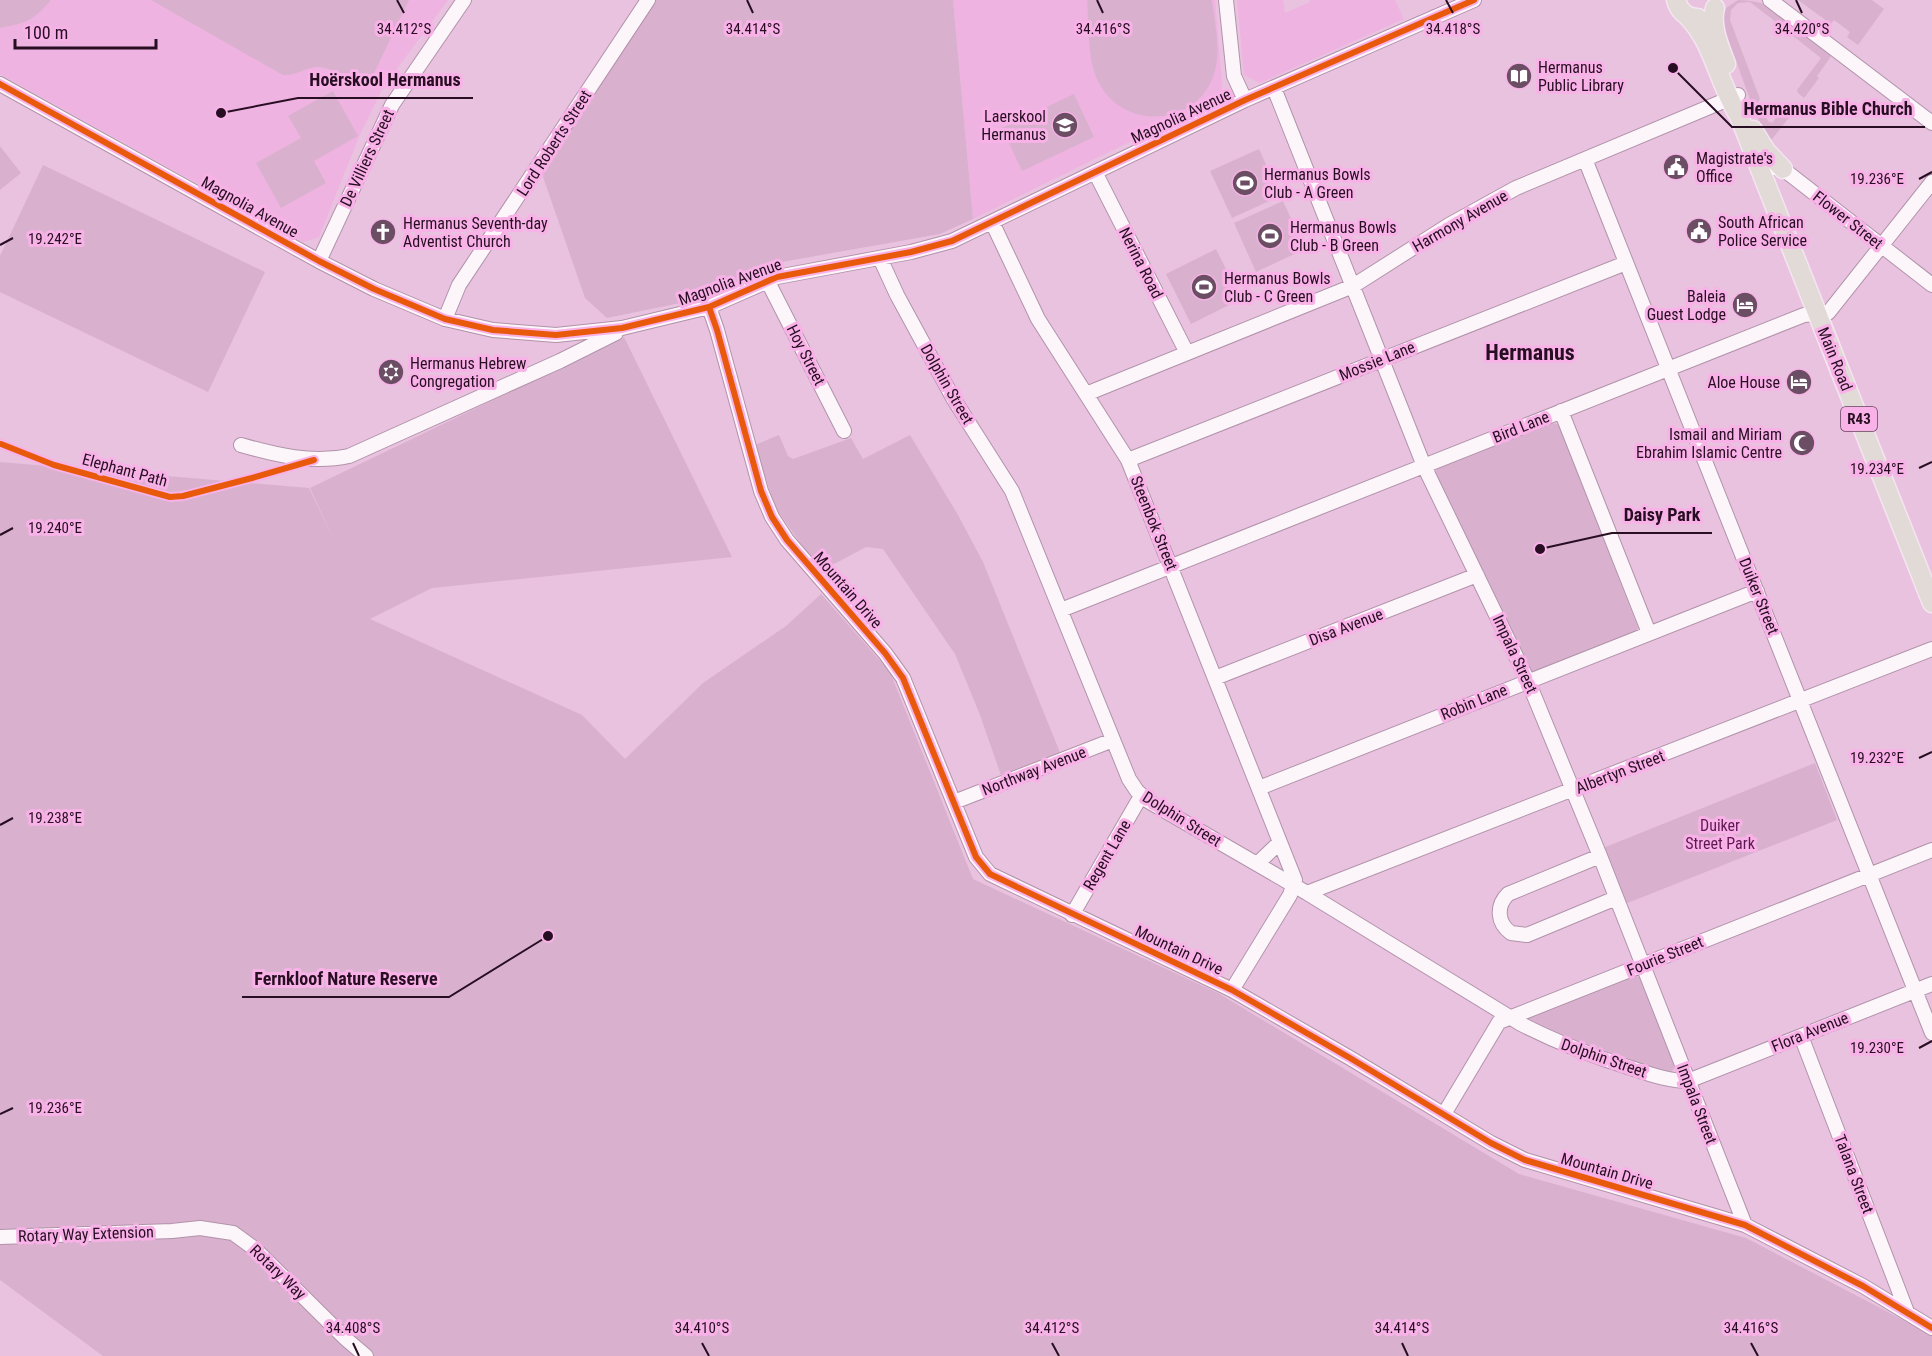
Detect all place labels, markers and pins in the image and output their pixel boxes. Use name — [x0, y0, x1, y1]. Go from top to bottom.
place label: Hermanus Public Library — [1538, 58, 1624, 95]
library icon: Hermanus Public Library — [1504, 61, 1534, 91]
callout: Hoërskool Hermanus — [298, 62, 473, 98]
callout: Hermanus Bible Church — [1732, 91, 1925, 127]
place label: Laerskool Hermanus — [981, 107, 1046, 144]
school or university icon: Laerskool Hermanus — [1050, 110, 1080, 140]
place label: Magistrate's Office — [1696, 149, 1773, 186]
public building icon: Magistrate's Office — [1661, 152, 1691, 182]
place label: Hermanus Bowls Club - A Green — [1264, 165, 1371, 202]
sports icon: Hermanus Bowls Club - A Green — [1230, 168, 1260, 198]
place label: South African Police Service — [1718, 213, 1807, 250]
place label: Hermanus Seventh-day Adventist Church — [403, 214, 548, 251]
public building icon: South African Police Service — [1684, 216, 1714, 246]
church icon: Hermanus Seventh-day Adventist Church — [368, 217, 398, 247]
place label: Hermanus Bowls Club - B Green — [1290, 218, 1397, 255]
sports icon: Hermanus Bowls Club - B Green — [1255, 221, 1285, 251]
place label: Hermanus Bowls Club - C Green — [1224, 269, 1331, 306]
sports icon: Hermanus Bowls Club - C Green — [1189, 272, 1219, 302]
place label: Baleia Guest Lodge — [1647, 287, 1726, 324]
hotel icon: Baleia Guest Lodge — [1730, 290, 1760, 320]
place label: Hermanus Hebrew Congregation — [410, 354, 526, 391]
synagogue icon: Hermanus Hebrew Congregation — [376, 357, 406, 387]
hotel icon: Aloe House — [1784, 367, 1814, 397]
place label: Aloe House — [1707, 373, 1780, 392]
place label: Ismail and Miriam Ebrahim Islamic Centre — [1636, 425, 1782, 462]
mosque icon: Ismail and Miriam Ebrahim Islamic Centre — [1787, 428, 1817, 458]
callout: Daisy Park — [1612, 497, 1712, 533]
callout: Fernkloof Nature Reserve — [242, 961, 449, 997]

